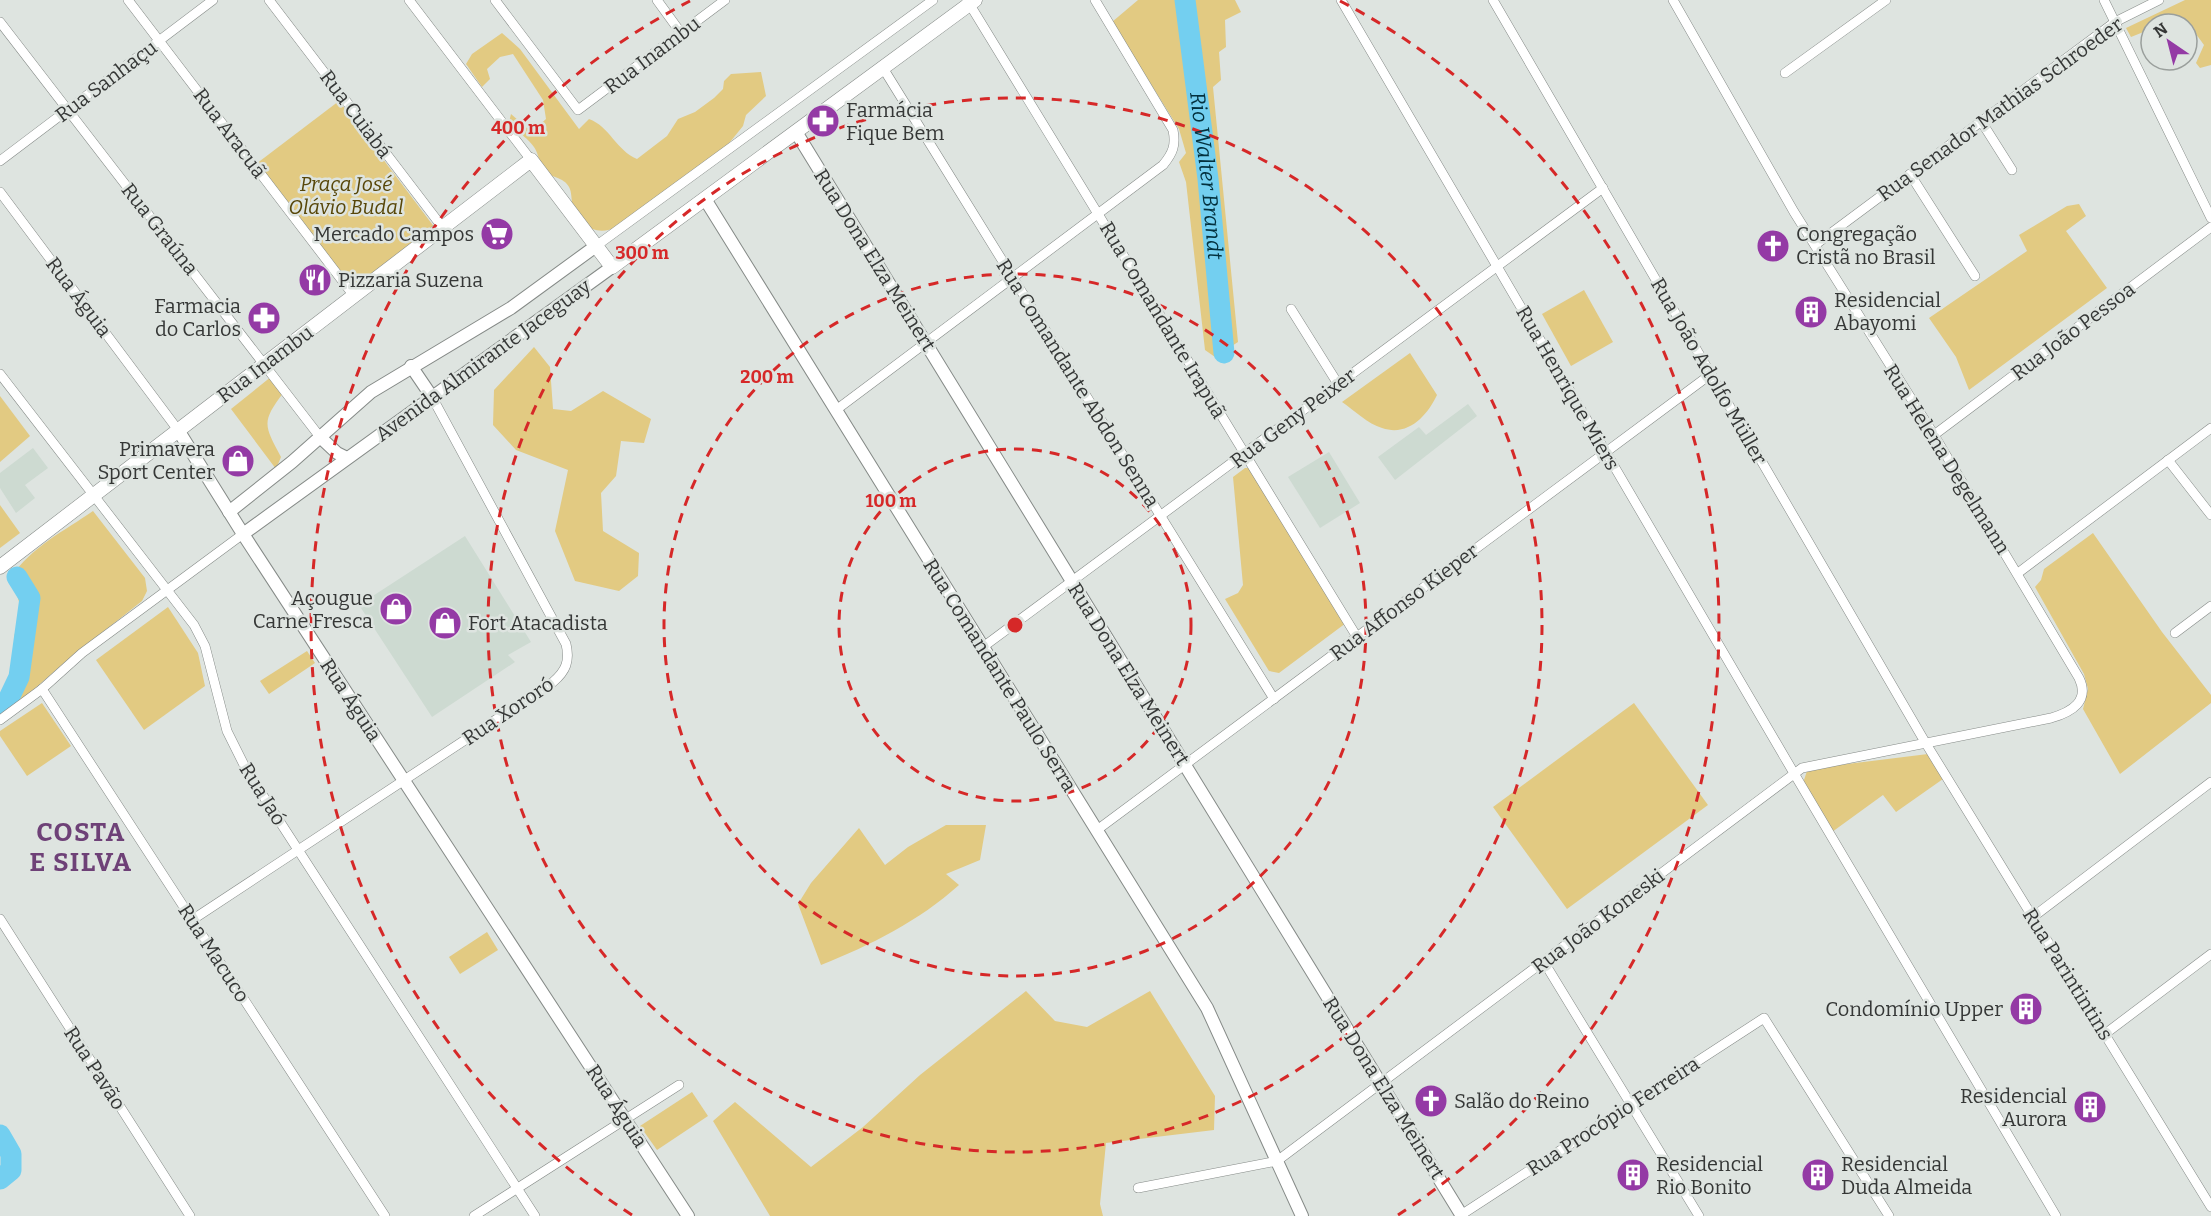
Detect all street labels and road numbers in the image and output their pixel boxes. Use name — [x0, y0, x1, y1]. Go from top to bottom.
street label: Rua Inambu — [599, 11, 705, 99]
street label: Rua Senador Mathias Schroeder — [1873, 12, 2127, 206]
street label: Rua Sanhaçu — [50, 35, 162, 127]
street label: Rua Cuiabá — [315, 65, 397, 163]
street label: Rua Aracuã — [188, 83, 272, 183]
street label: Rua Dona Elza Meinert — [809, 164, 941, 356]
street label: Rua Graúna — [117, 178, 203, 280]
street label: Rua Comandante Irapuã — [1095, 217, 1231, 423]
street label: Rua Águia — [41, 252, 117, 342]
street label: Rua Comandante Abdon Senna — [991, 254, 1165, 512]
street label: Avenida Almirante Jaceguay — [371, 274, 596, 446]
street label: Rua João Adolfo Müller — [1646, 274, 1772, 469]
street label: Rua João Pessoa — [2006, 277, 2140, 385]
street label: Rua Henrique Miers — [1511, 302, 1625, 474]
street label: Rua Inambu — [212, 320, 318, 408]
street label: Rua Helena Degelmann — [1879, 360, 2015, 559]
street label: Rua Geny Peixer — [1226, 363, 1361, 473]
street label: Rua Affonso Kieper — [1325, 538, 1483, 665]
street label: Rua Comandante Paulo Serra — [918, 554, 1082, 796]
street label: Rua Dona Elza Meinert — [1063, 578, 1195, 770]
street label: Rua Águia — [315, 654, 387, 746]
street label: Rua Xororó — [458, 672, 558, 750]
street label: Rua Jaó — [235, 758, 291, 830]
street label: Rua João Koneski — [1527, 863, 1669, 979]
street label: Rua Macuco — [173, 899, 255, 1007]
street label: Rua Parintintins — [2018, 904, 2118, 1044]
street label: Rua Dona Elza Meinert — [1318, 992, 1450, 1184]
street label: Rua Pavão — [59, 1022, 131, 1114]
street label: Rua Procópio Ferreira — [1522, 1051, 1704, 1181]
street label: Rua Águia — [581, 1060, 653, 1152]

